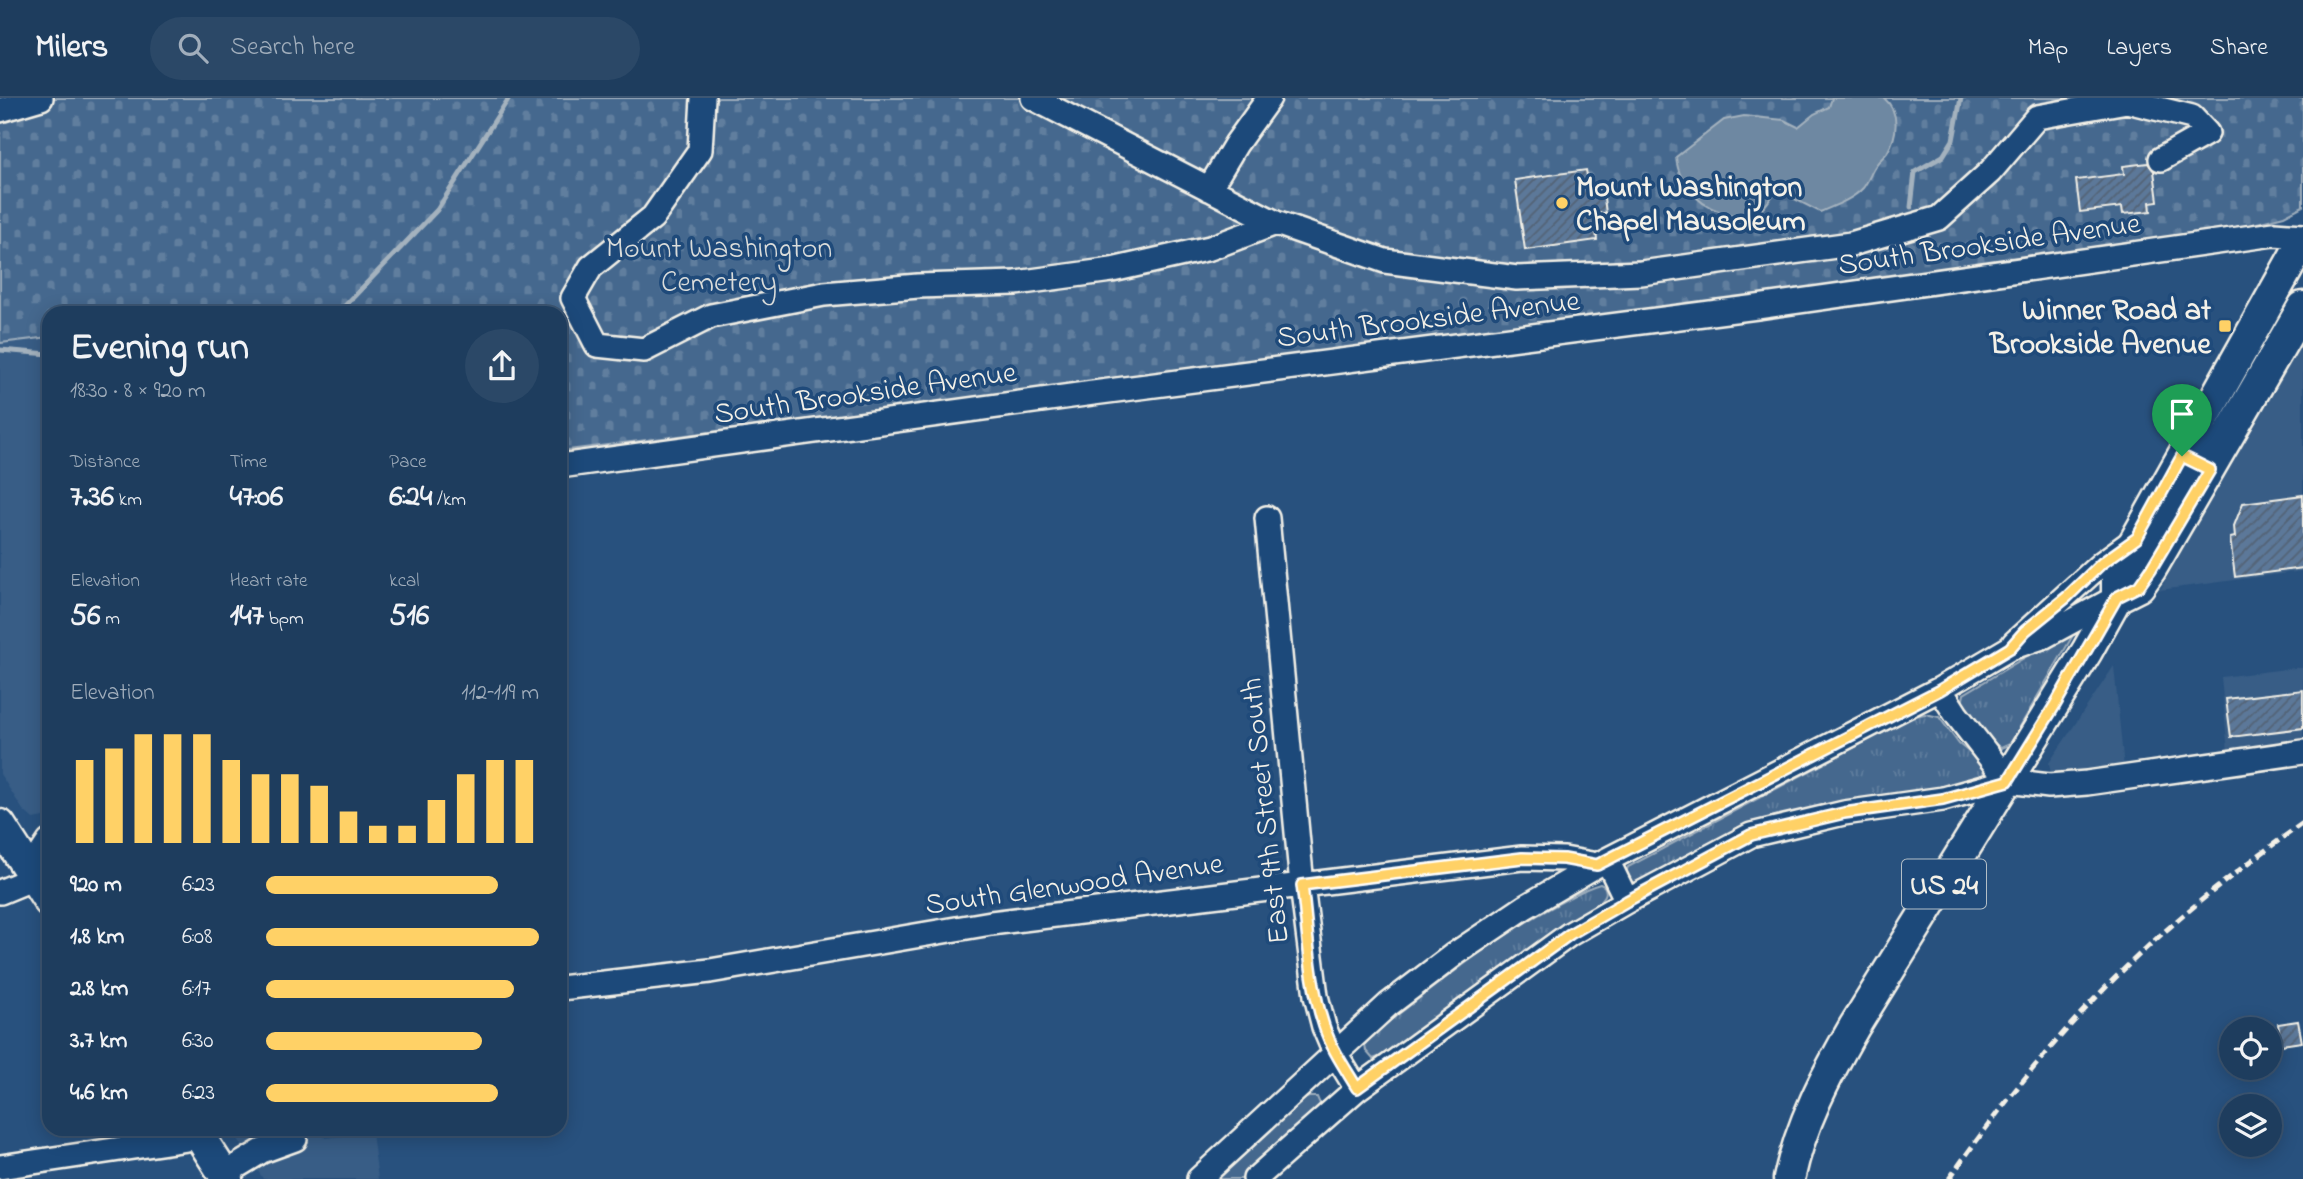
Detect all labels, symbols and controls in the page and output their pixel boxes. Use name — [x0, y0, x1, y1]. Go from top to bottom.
search box — [150, 17, 640, 80]
text: Milers — [35, 24, 108, 72]
icon: search — [174, 29, 212, 67]
text: Search here — [230, 29, 355, 67]
text: Map — [2028, 31, 2068, 66]
text: Layers — [2106, 31, 2172, 66]
text: Share — [2210, 31, 2268, 66]
place label: Mount Washington Chapel Mausoleum — [1576, 167, 1806, 245]
marker: Mount Washington Chapel Mausoleum — [1554, 195, 1570, 211]
street label: South Brookside Avenue — [1835, 203, 2144, 289]
park label: Mount Washington Cemetery — [606, 228, 832, 306]
street label: South Brookside Avenue — [1274, 280, 1583, 361]
place label: Winner Road at Brookside Avenue — [1988, 290, 2213, 368]
marker: Winner Road at Brookside Avenue — [2217, 318, 2233, 334]
text: Evening run — [70, 321, 249, 377]
button: share — [465, 329, 539, 403]
street label: South Brookside Avenue — [711, 352, 1020, 438]
text: 18:30 · 8 × 920 m — [70, 375, 206, 408]
pin — [2152, 384, 2212, 456]
icon: arrive — [2163, 395, 2201, 433]
text: Distance — [70, 449, 140, 476]
text: Time — [230, 449, 267, 476]
text: Pace — [389, 449, 426, 476]
text: 7.36 — [70, 476, 114, 520]
text: 47:06 — [230, 476, 283, 520]
text: 6:24 — [389, 476, 432, 520]
text: km — [114, 487, 142, 514]
text: /km — [432, 487, 466, 514]
text: Elevation — [70, 568, 140, 595]
text: Heart rate — [230, 568, 308, 595]
text: kcal — [389, 568, 420, 595]
text: 56 — [70, 595, 100, 639]
text: 147 — [230, 595, 264, 639]
text: 516 — [389, 595, 429, 639]
text: m — [100, 606, 120, 633]
text: bpm — [264, 606, 304, 633]
street label: East 9th Street South — [1231, 675, 1303, 946]
text: Elevation — [70, 677, 155, 710]
text: 112–119 m — [461, 677, 539, 710]
street label: South Glenwood Avenue — [923, 843, 1227, 929]
road number: US 24 — [1902, 860, 1986, 908]
text: 920 m — [70, 869, 122, 902]
text: 6:23 — [182, 869, 215, 902]
text: 1.8 km — [70, 921, 124, 954]
text: 6:08 — [182, 921, 213, 954]
text: 2.8 km — [70, 973, 128, 1006]
text: 6:17 — [182, 973, 211, 1006]
map controls — [2219, 1017, 2282, 1157]
button: locate — [2219, 1017, 2282, 1080]
text: 3.7 km — [70, 1025, 127, 1058]
text: 6:30 — [182, 1025, 214, 1058]
text: 4.6 km — [70, 1077, 128, 1110]
text: 6:23 — [182, 1077, 215, 1110]
button: layers — [2219, 1094, 2282, 1157]

